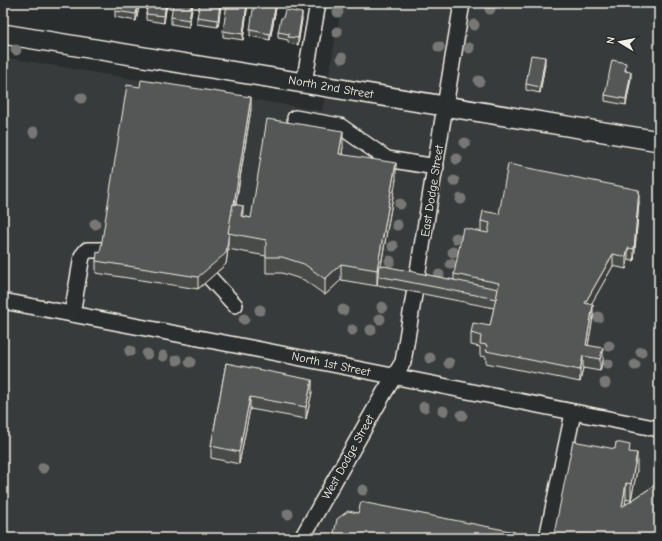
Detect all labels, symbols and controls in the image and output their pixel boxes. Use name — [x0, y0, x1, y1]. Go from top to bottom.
north arrow — [600, 22, 640, 62]
text: N — [604, 36, 618, 45]
street label: North 2nd Street — [287, 73, 375, 101]
street label: East Dodge Street — [418, 144, 446, 238]
street label: North 1st Street — [290, 349, 372, 379]
street label: West Dodge Street — [319, 412, 377, 502]

